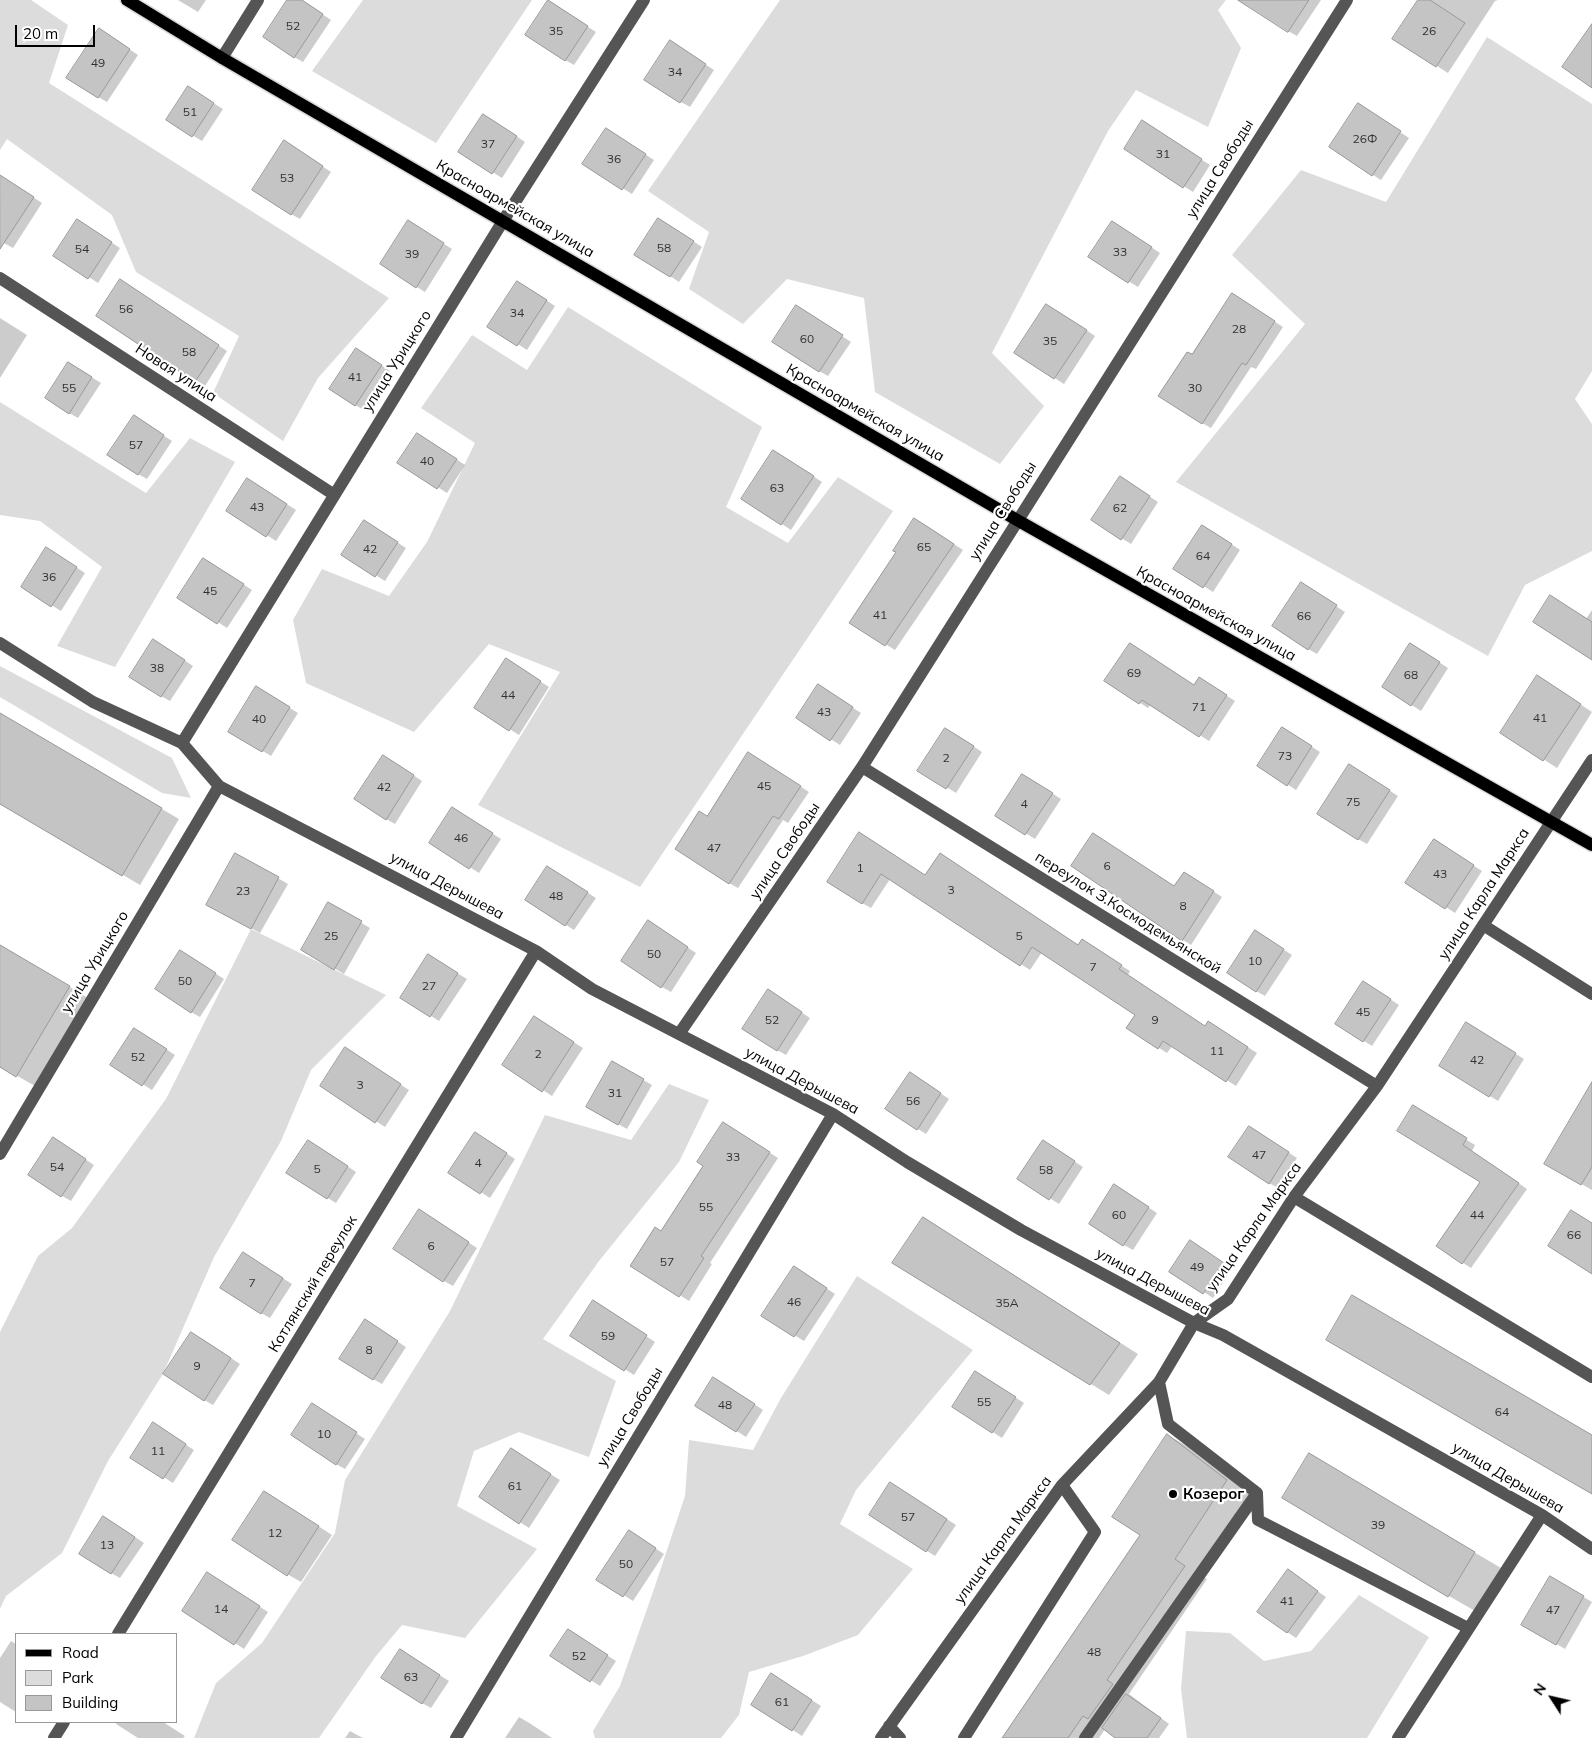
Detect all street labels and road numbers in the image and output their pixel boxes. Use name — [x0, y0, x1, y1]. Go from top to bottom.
street label: улица Свободы — [1183, 116, 1257, 222]
street label: Красноармейская улица — [433, 156, 597, 262]
street label: улица Урицкого — [359, 307, 435, 415]
street label: Новая улица — [132, 340, 220, 406]
street label: Красноармейская улица — [783, 360, 947, 466]
street label: улица Свободы — [966, 458, 1040, 564]
street label: Красноармейская улица — [1133, 563, 1299, 665]
street label: улица Свободы — [746, 799, 824, 903]
street label: улица Карла Маркса — [1435, 825, 1533, 963]
street label: улица Дерышева — [387, 848, 507, 924]
street label: переулок З.Космодемьянской — [1032, 848, 1224, 978]
street label: улица Урицкого — [57, 908, 133, 1016]
street label: улица Дерышева — [742, 1043, 862, 1119]
street label: улица Карла Маркса — [1203, 1159, 1305, 1295]
street label: Котлянский переулок — [265, 1212, 361, 1356]
street label: улица Дерышева — [1093, 1244, 1213, 1320]
street label: улица Свободы — [593, 1364, 667, 1470]
street label: улица Дерышева — [1449, 1439, 1567, 1517]
street label: улица Карла Маркса — [951, 1473, 1055, 1607]

